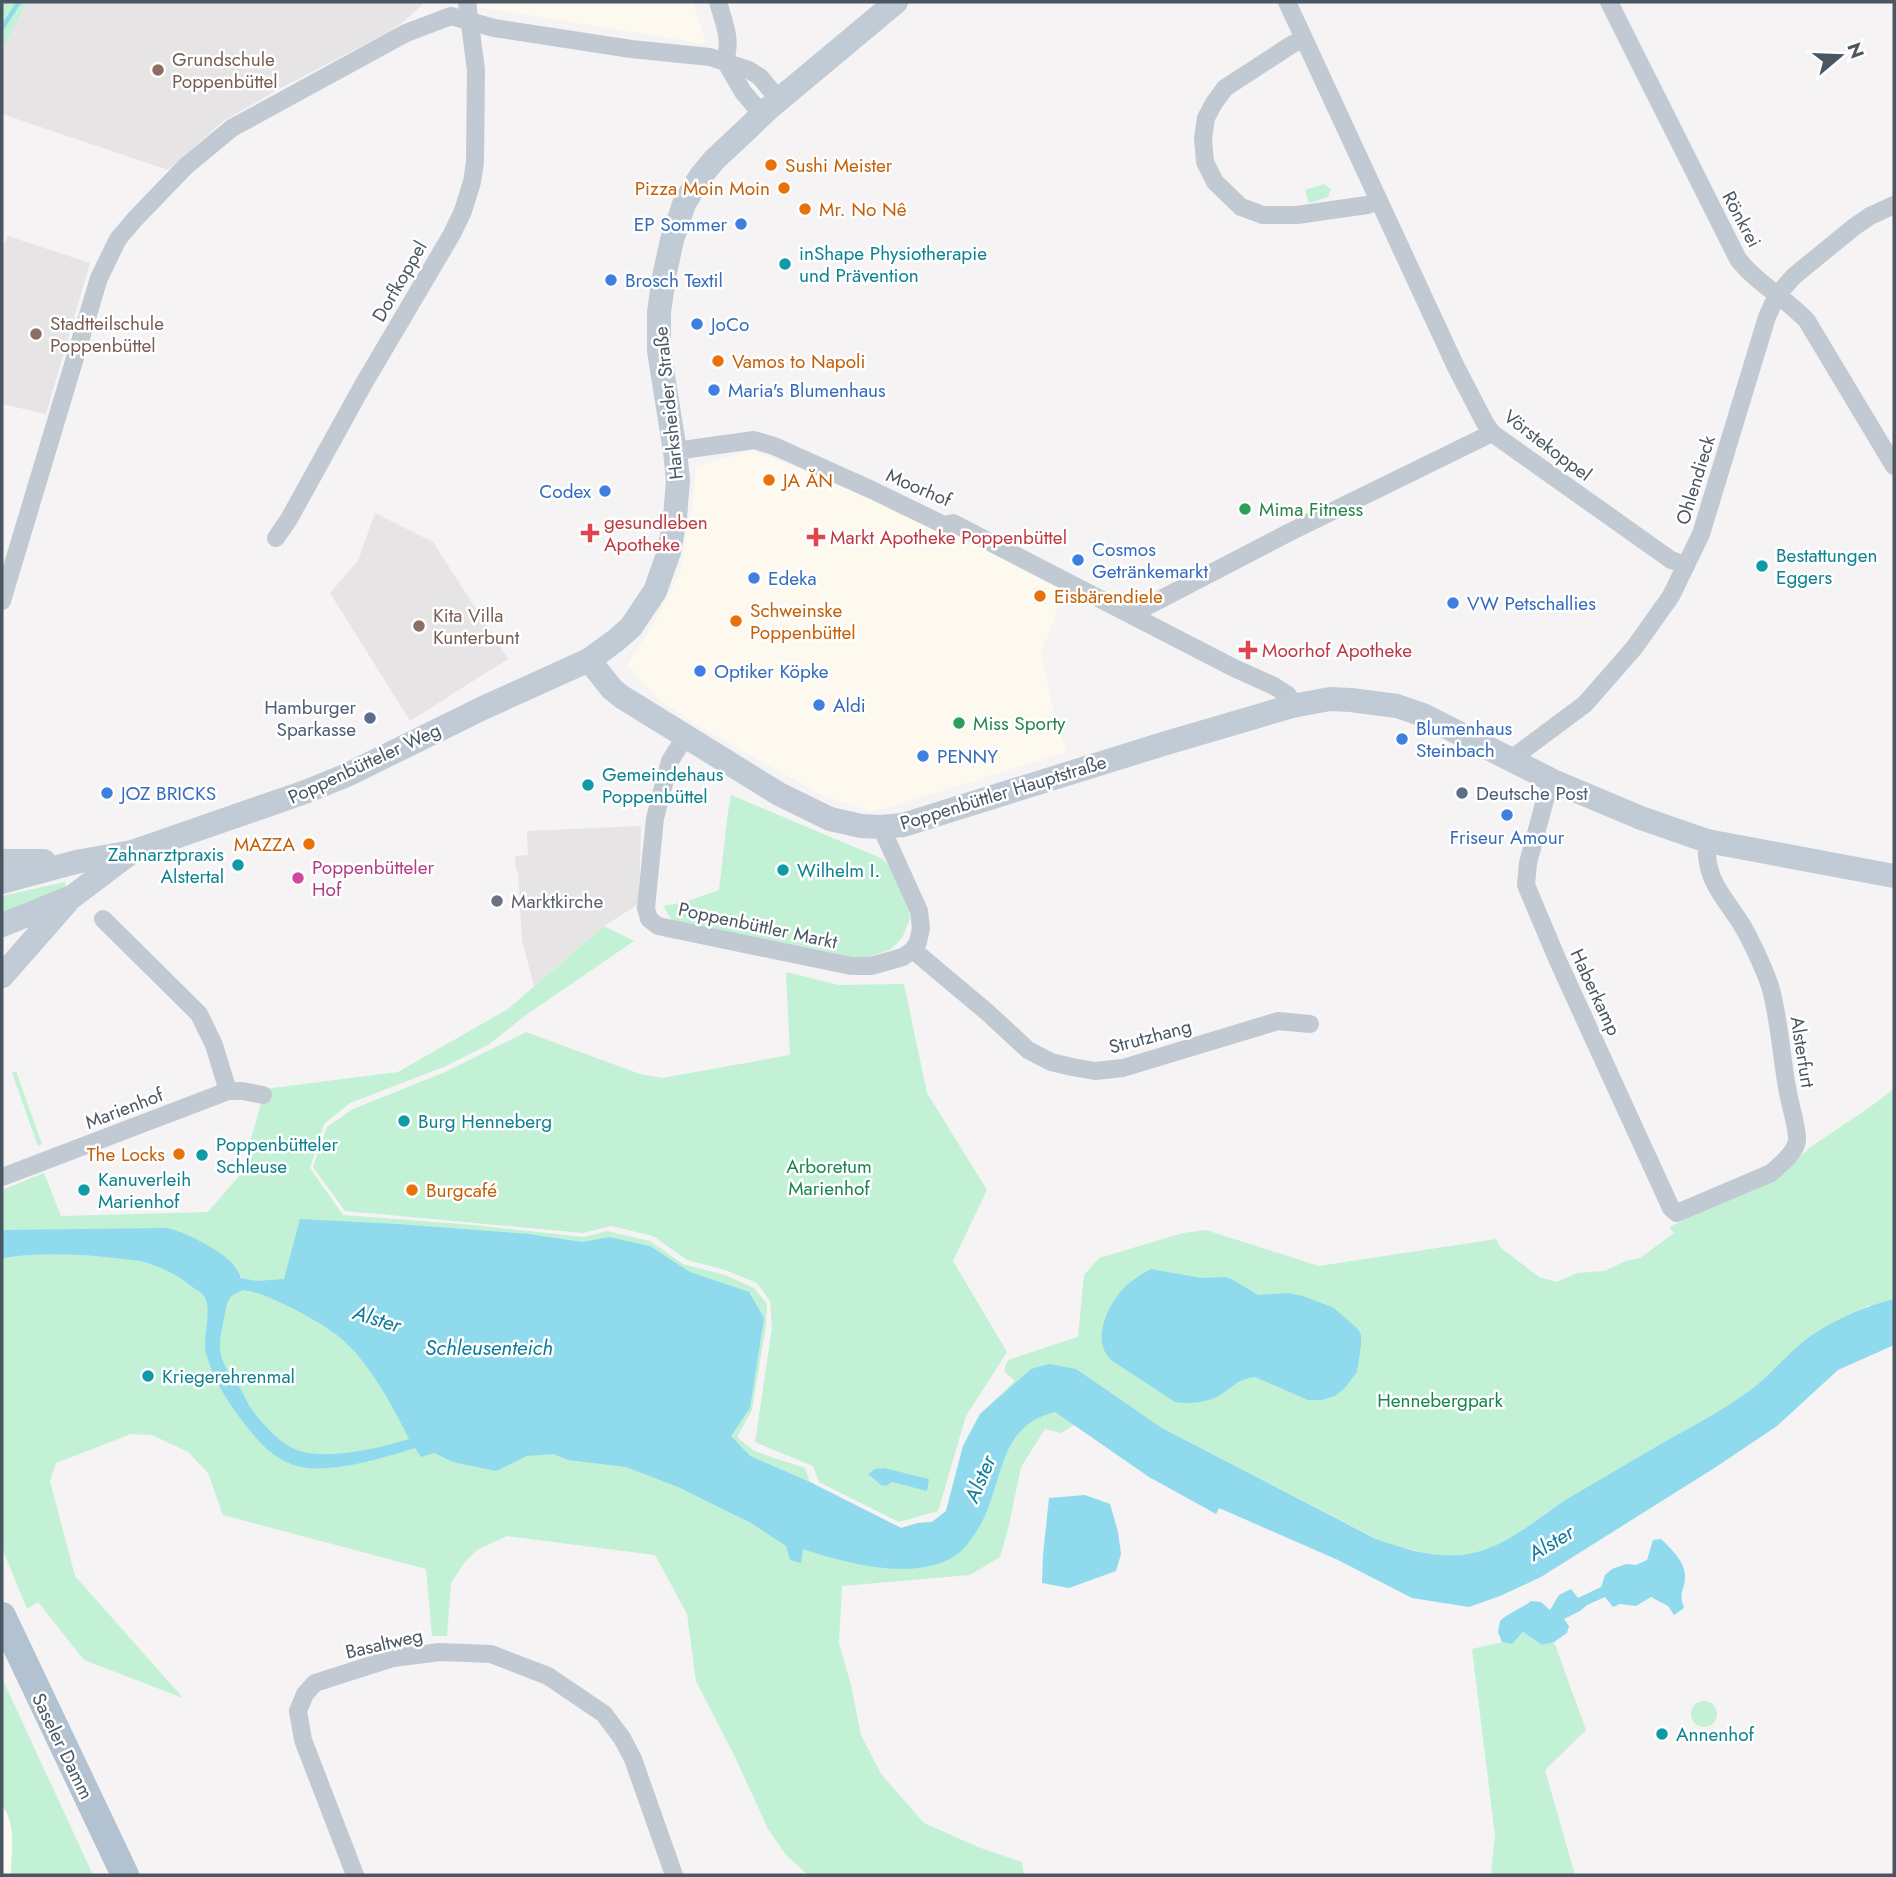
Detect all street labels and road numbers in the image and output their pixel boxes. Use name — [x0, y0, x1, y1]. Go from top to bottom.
street label: Rönkrei — [1715, 186, 1768, 252]
street label: Dorfkoppel — [365, 236, 434, 327]
street label: Harksheider Straße — [647, 325, 690, 481]
street label: Vörstekoppel — [1498, 403, 1597, 488]
street label: Ohlendieck — [1669, 432, 1722, 528]
street label: Moorhof — [882, 462, 956, 513]
street label: Poppenbütteler Weg — [283, 716, 445, 811]
street label: Poppenbüttler Hauptstraße — [897, 748, 1110, 837]
street label: Poppenbüttler Markt — [676, 895, 840, 956]
street label: Haberkamp — [1564, 944, 1628, 1040]
street label: Strutzhang — [1106, 1012, 1195, 1060]
street label: Alsterfurt — [1784, 1014, 1822, 1090]
street label: Marienhof — [81, 1081, 168, 1136]
street label: Basaltweg — [343, 1621, 425, 1665]
street label: Saseler Damm — [25, 1689, 100, 1804]

